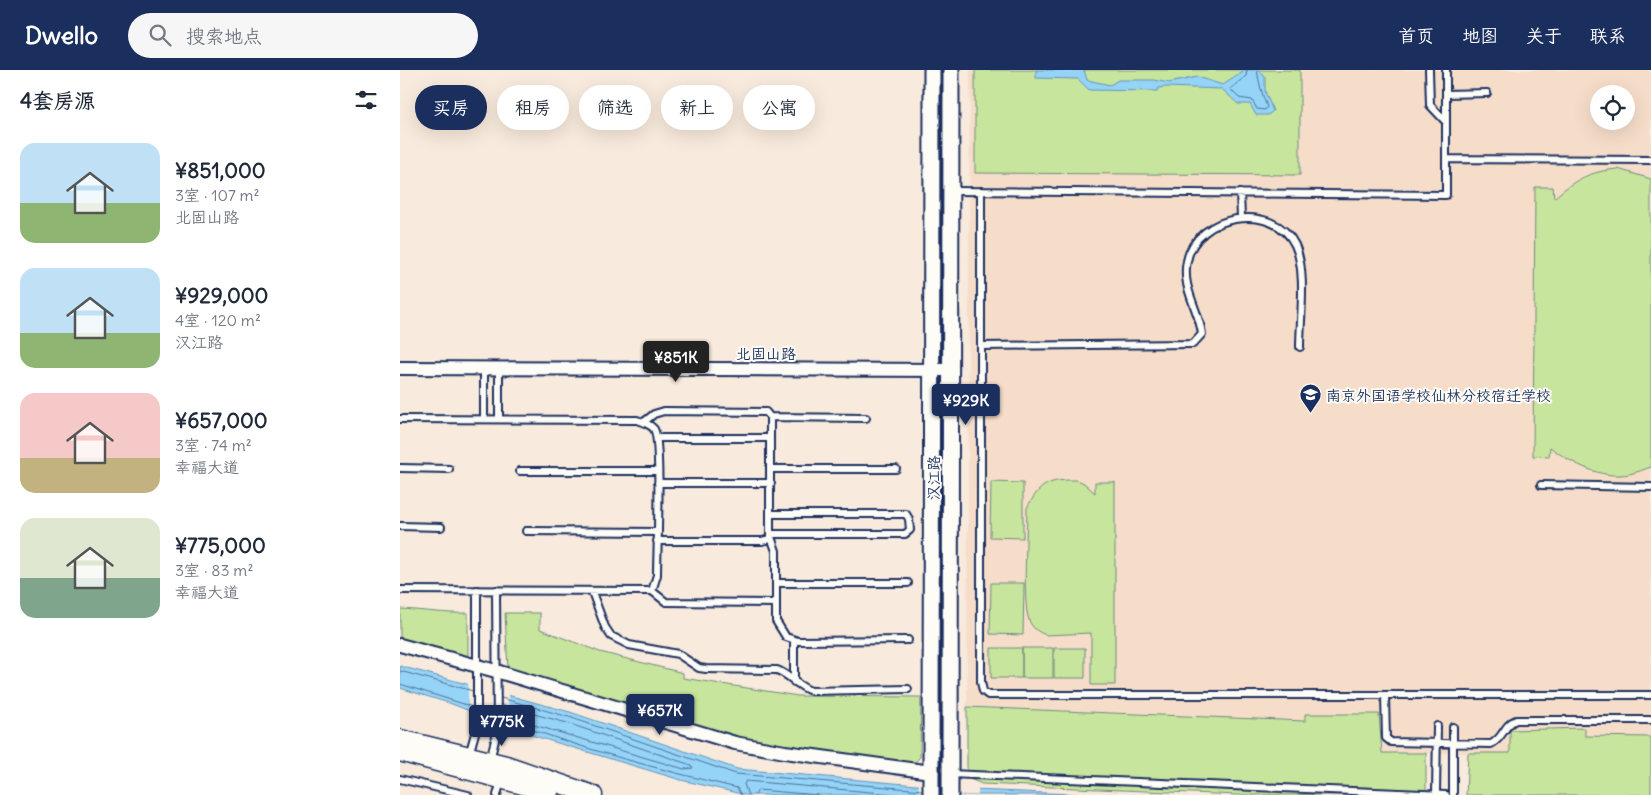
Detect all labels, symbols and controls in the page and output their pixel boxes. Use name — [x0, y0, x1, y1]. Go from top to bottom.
search box — [128, 13, 478, 58]
text: Dwello — [25, 20, 98, 50]
icon: search — [146, 21, 174, 49]
text: 搜索地点 — [186, 24, 262, 48]
text: 首页 — [1398, 24, 1434, 47]
text: 地图 — [1462, 24, 1498, 47]
text: 关于 — [1526, 24, 1562, 47]
text: 联系 — [1590, 24, 1626, 47]
chip: 买房 — [415, 85, 487, 130]
chip: 租房 — [497, 85, 569, 130]
chip: 筛选 — [579, 85, 651, 130]
chip: 新上 — [661, 85, 733, 130]
chip: 公寓 — [743, 85, 815, 130]
map controls — [1590, 85, 1635, 130]
button: locate — [1590, 85, 1635, 130]
icon: filters — [352, 86, 380, 114]
text: 4套房源 — [20, 87, 95, 114]
text: ¥851,000 — [175, 157, 266, 184]
icon: home — [60, 163, 120, 223]
text: 3室 · 107 m² — [175, 185, 260, 205]
text: 北固山路 — [175, 207, 239, 227]
text: ¥929,000 — [175, 282, 268, 309]
icon: home — [60, 288, 120, 348]
text: 4室 · 120 m² — [175, 310, 261, 330]
text: 汉江路 — [175, 332, 223, 352]
pin: ¥851K — [641, 340, 711, 383]
street label: 北固山路 — [736, 344, 796, 363]
text: ¥851K — [654, 347, 698, 367]
school or university icon: 南京外国语学校仙林分校宿迁学校 — [1298, 383, 1322, 414]
pin: ¥929K — [931, 384, 1001, 426]
place label: 南京外国语学校仙林分校宿迁学校 — [1326, 386, 1551, 405]
text: ¥929K — [943, 390, 989, 410]
text: ¥657,000 — [175, 407, 268, 434]
icon: home — [60, 413, 120, 473]
text: 3室 · 74 m² — [175, 435, 252, 455]
street label: 汉江路 — [924, 455, 943, 501]
text: 幸福大道 — [175, 457, 239, 477]
text: ¥775,000 — [175, 532, 266, 559]
icon: home — [60, 538, 120, 598]
text: 3室 · 83 m² — [175, 560, 253, 580]
text: 幸福大道 — [175, 582, 239, 602]
pin: ¥657K — [625, 694, 695, 736]
text: ¥657K — [637, 700, 683, 720]
pin: ¥775K — [467, 704, 537, 747]
text: ¥775K — [480, 711, 524, 731]

